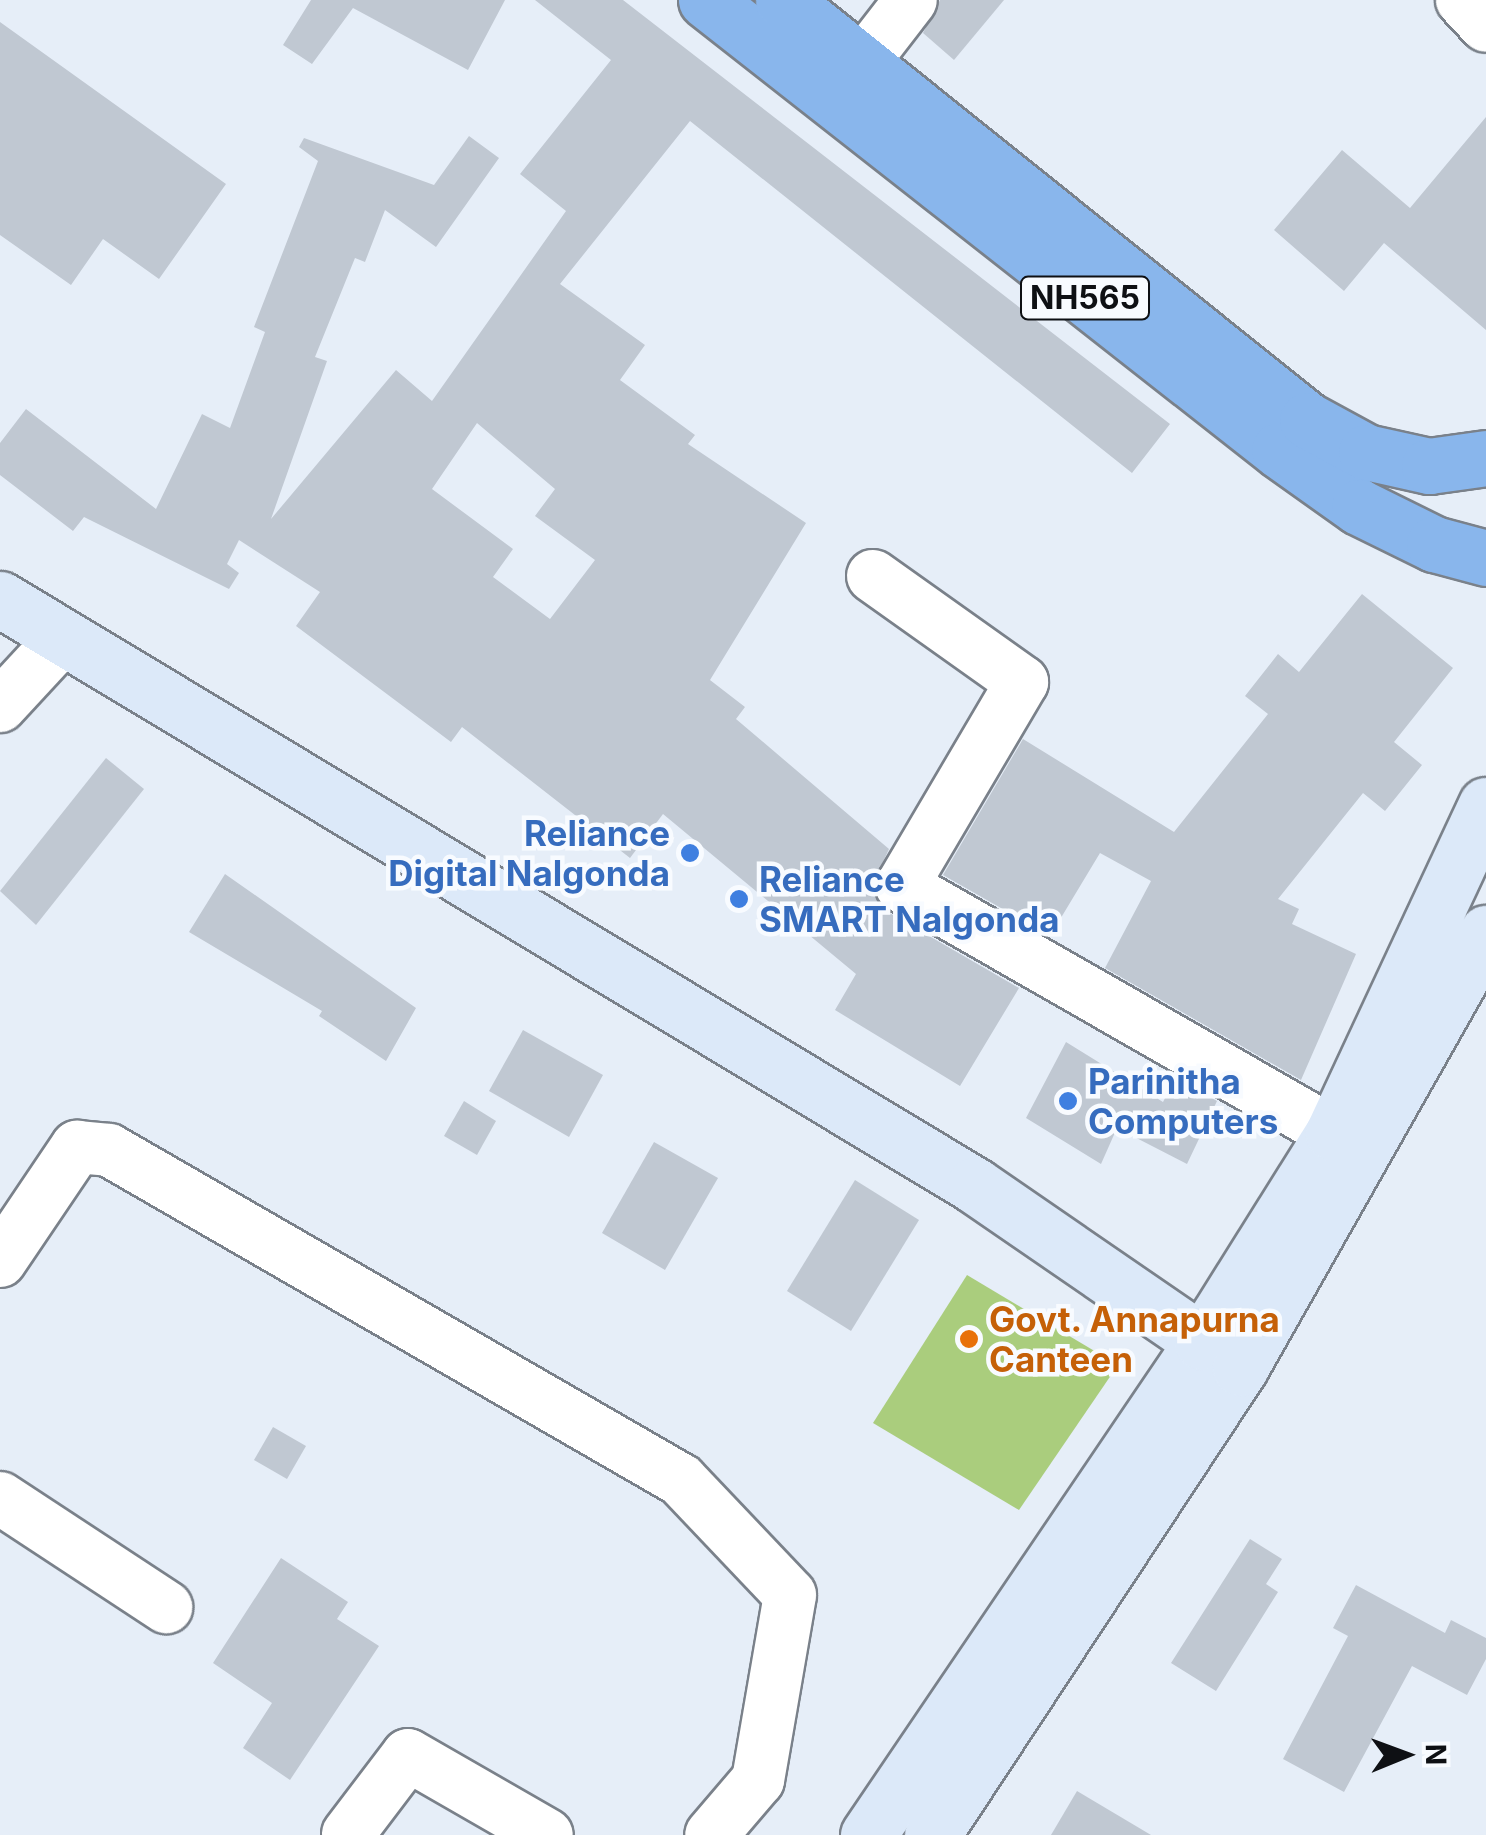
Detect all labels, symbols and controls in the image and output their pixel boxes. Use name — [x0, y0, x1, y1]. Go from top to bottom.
road number: NH565 — [1020, 271, 1150, 325]
place label: Reliance Digital Nalgonda — [388, 812, 670, 894]
marker: Reliance Digital Nalgonda — [679, 842, 701, 864]
place label: Reliance SMART Nalgonda — [759, 858, 1060, 940]
marker: Reliance SMART Nalgonda — [728, 888, 750, 910]
place label: Parinitha Computers — [1088, 1060, 1278, 1142]
marker: Parinitha Computers — [1057, 1090, 1079, 1112]
place label: Govt. Annapurna Canteen — [989, 1298, 1281, 1380]
marker: Govt. Annapurna Canteen — [958, 1328, 980, 1350]
north arrow — [1356, 1705, 1456, 1805]
text: N — [1419, 1744, 1453, 1765]

